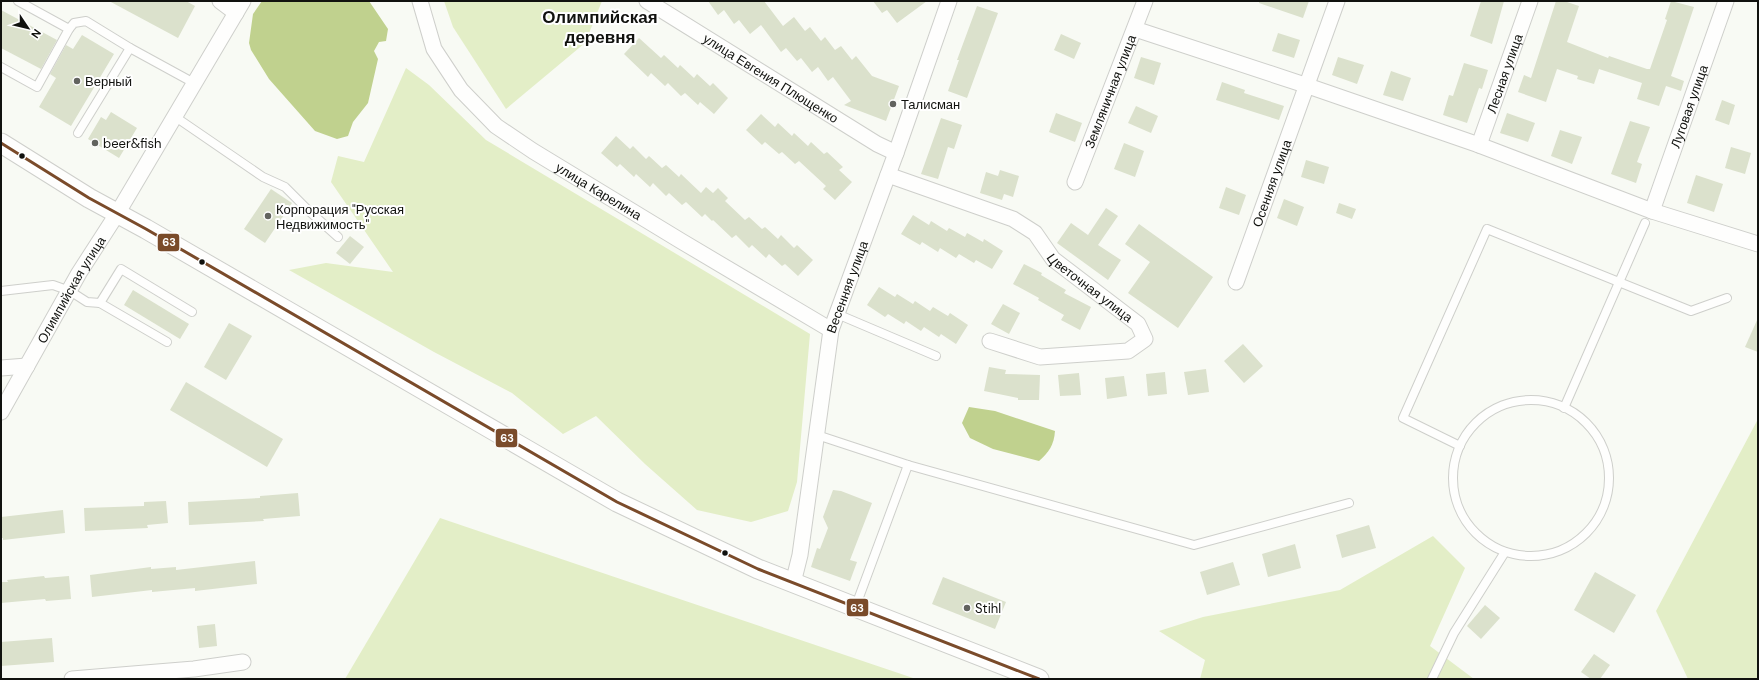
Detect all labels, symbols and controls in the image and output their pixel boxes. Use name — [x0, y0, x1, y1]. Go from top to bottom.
district label: Олимпийская деревня — [542, 6, 658, 48]
north arrow — [8, 8, 48, 48]
text: N — [28, 26, 44, 41]
street label: улица Евгения Плющенко — [700, 30, 842, 127]
street label: Лесная улица — [1483, 31, 1526, 115]
street label: Земляничная улица — [1080, 32, 1140, 151]
street label: Луговая улица — [1666, 62, 1712, 150]
place label: Верный — [85, 73, 132, 90]
marker: Верный — [72, 76, 82, 86]
place label: Талисман — [901, 96, 960, 113]
marker: Талисман — [888, 99, 898, 109]
place label: beer&fish — [103, 135, 162, 152]
street label: Осенняя улица — [1248, 137, 1295, 229]
marker: beer&fish — [90, 138, 100, 148]
unlabelled marker — [17, 151, 27, 161]
street label: улица Карелина — [553, 158, 645, 224]
place label: Корпорация "Русская Недвижимость" — [276, 201, 404, 233]
marker: Корпорация "Русская Недвижимость" — [263, 211, 273, 221]
street label: Олимпийская улица — [33, 232, 109, 346]
line badge: 63 — [157, 233, 180, 252]
text: 63 — [162, 235, 176, 249]
street label: Весенняя улица — [822, 237, 872, 335]
street label: Цветочная улица — [1043, 250, 1137, 326]
unlabelled marker — [197, 257, 207, 267]
line badge: 63 — [495, 428, 518, 448]
text: 63 — [500, 431, 514, 445]
unlabelled marker — [720, 548, 730, 558]
line badge: 63 — [846, 598, 869, 617]
place label: Stihl — [975, 600, 1001, 617]
text: 63 — [850, 601, 864, 615]
marker: Stihl — [962, 603, 972, 613]

